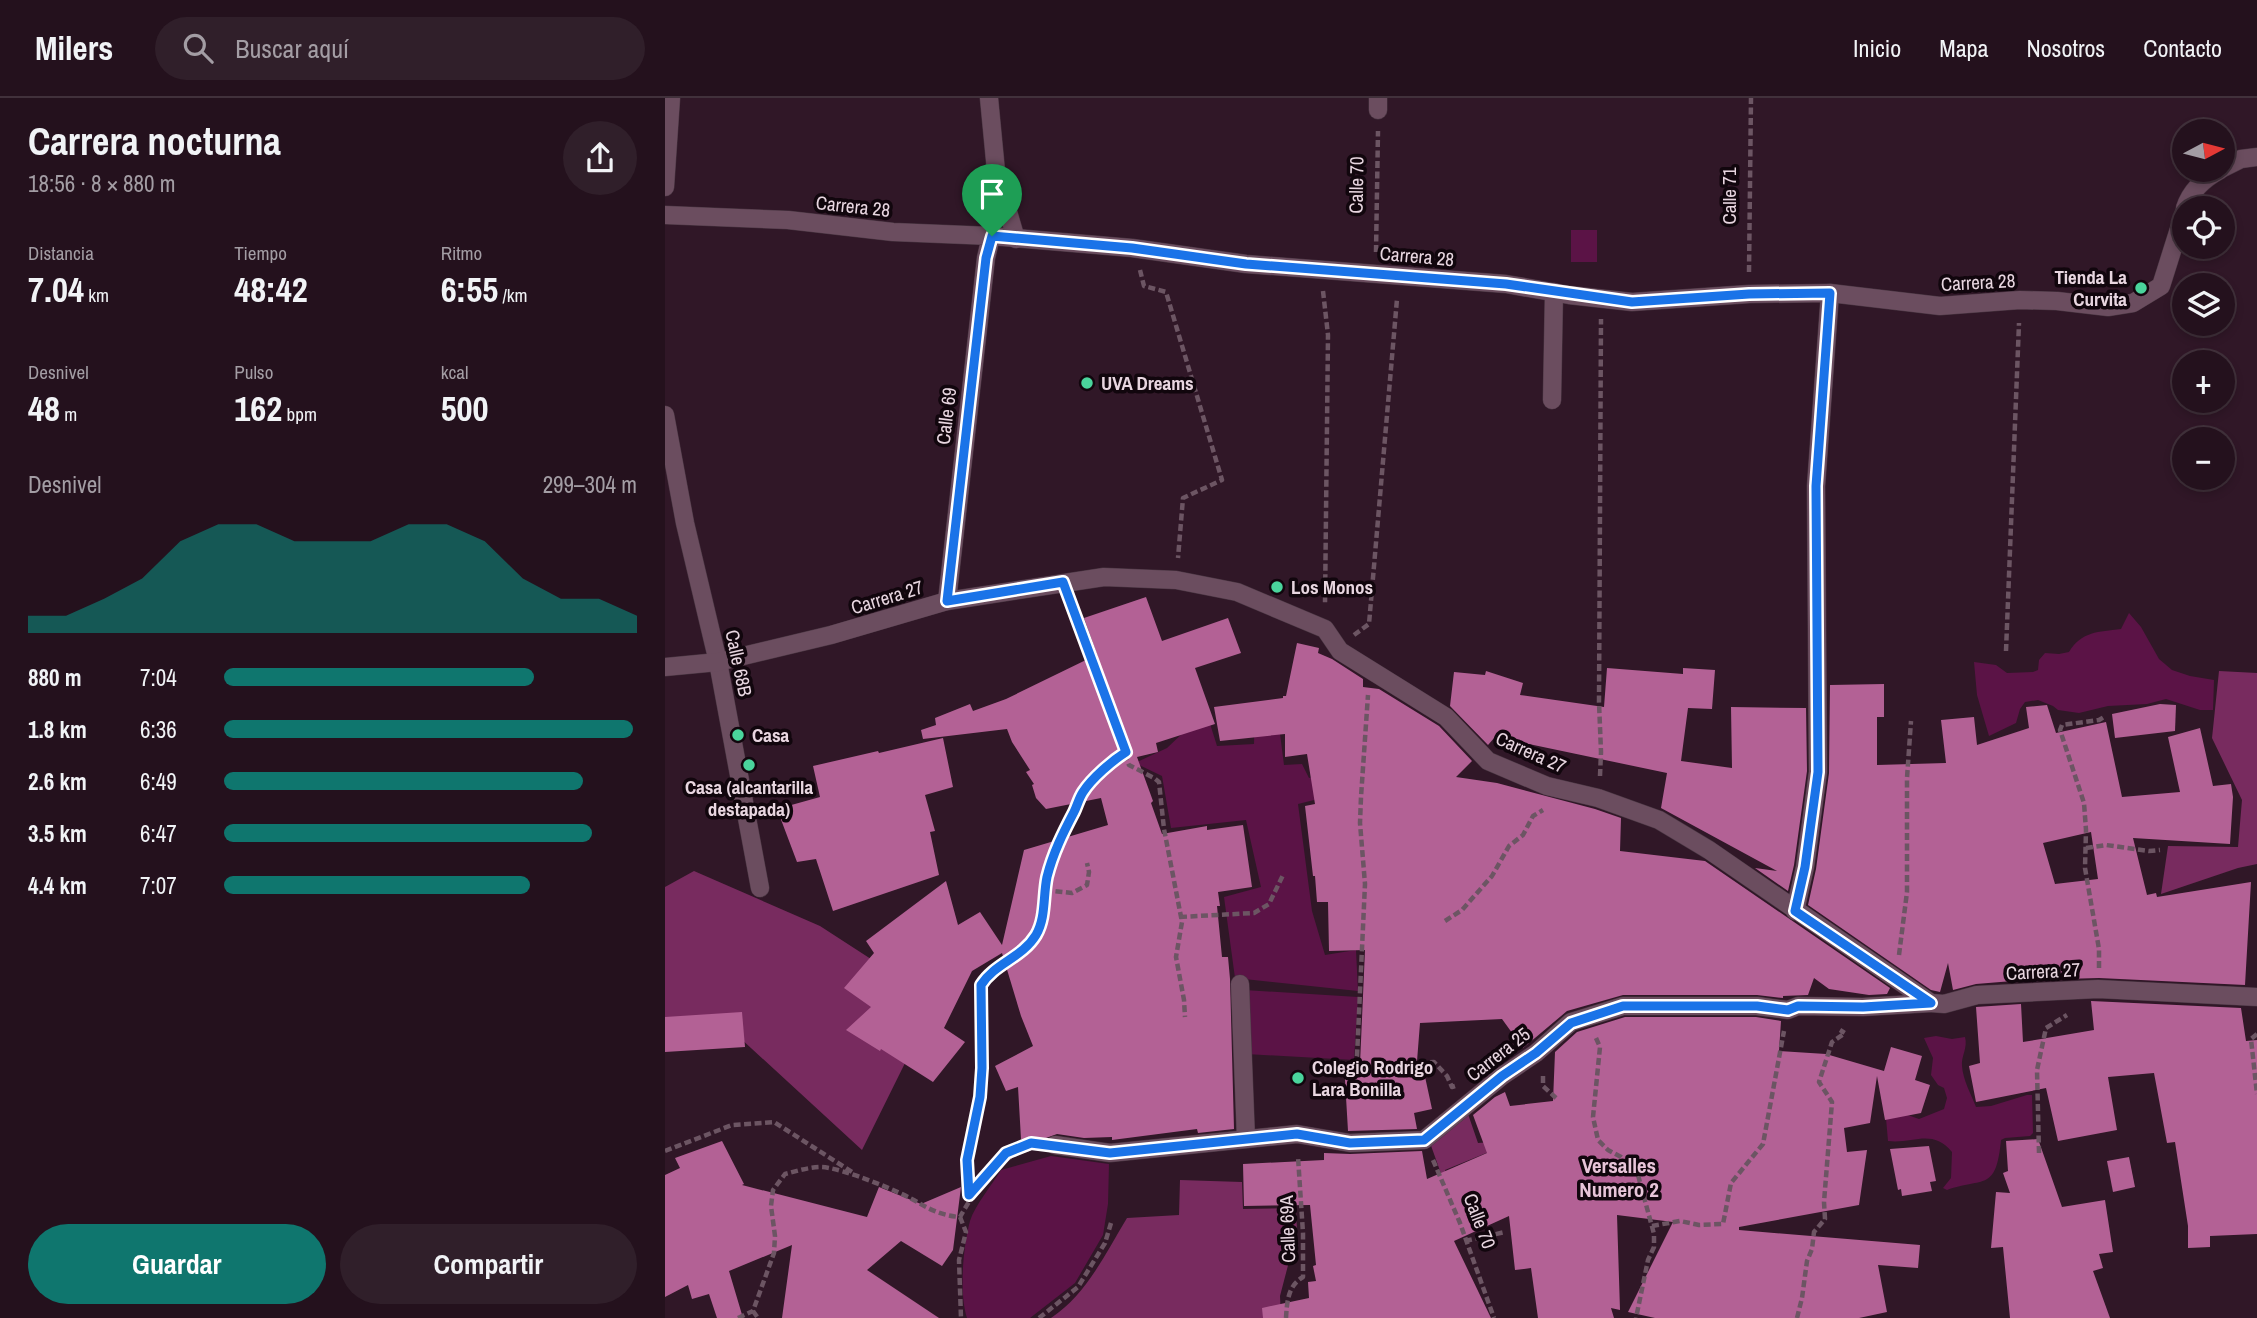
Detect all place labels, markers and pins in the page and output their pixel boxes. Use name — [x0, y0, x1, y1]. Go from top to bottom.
pin — [962, 164, 1022, 236]
place label: Tienda La Curvita — [2055, 264, 2127, 312]
marker: Tienda La Curvita — [2133, 280, 2149, 296]
place label: UVA Dreams — [1101, 370, 1194, 396]
marker: UVA Dreams — [1079, 375, 1095, 391]
place label: Los Monos — [1291, 574, 1373, 600]
marker: Los Monos — [1269, 579, 1285, 595]
place label: Casa — [752, 722, 790, 748]
marker: Casa — [730, 727, 746, 743]
marker: Casa (alcantarilla destapada) — [741, 757, 757, 773]
place label: Casa (alcantarilla destapada) — [685, 774, 813, 822]
place label: Colegio Rodrigo Lara Bonilla — [1312, 1054, 1433, 1102]
marker: Colegio Rodrigo Lara Bonilla — [1290, 1070, 1306, 1086]

